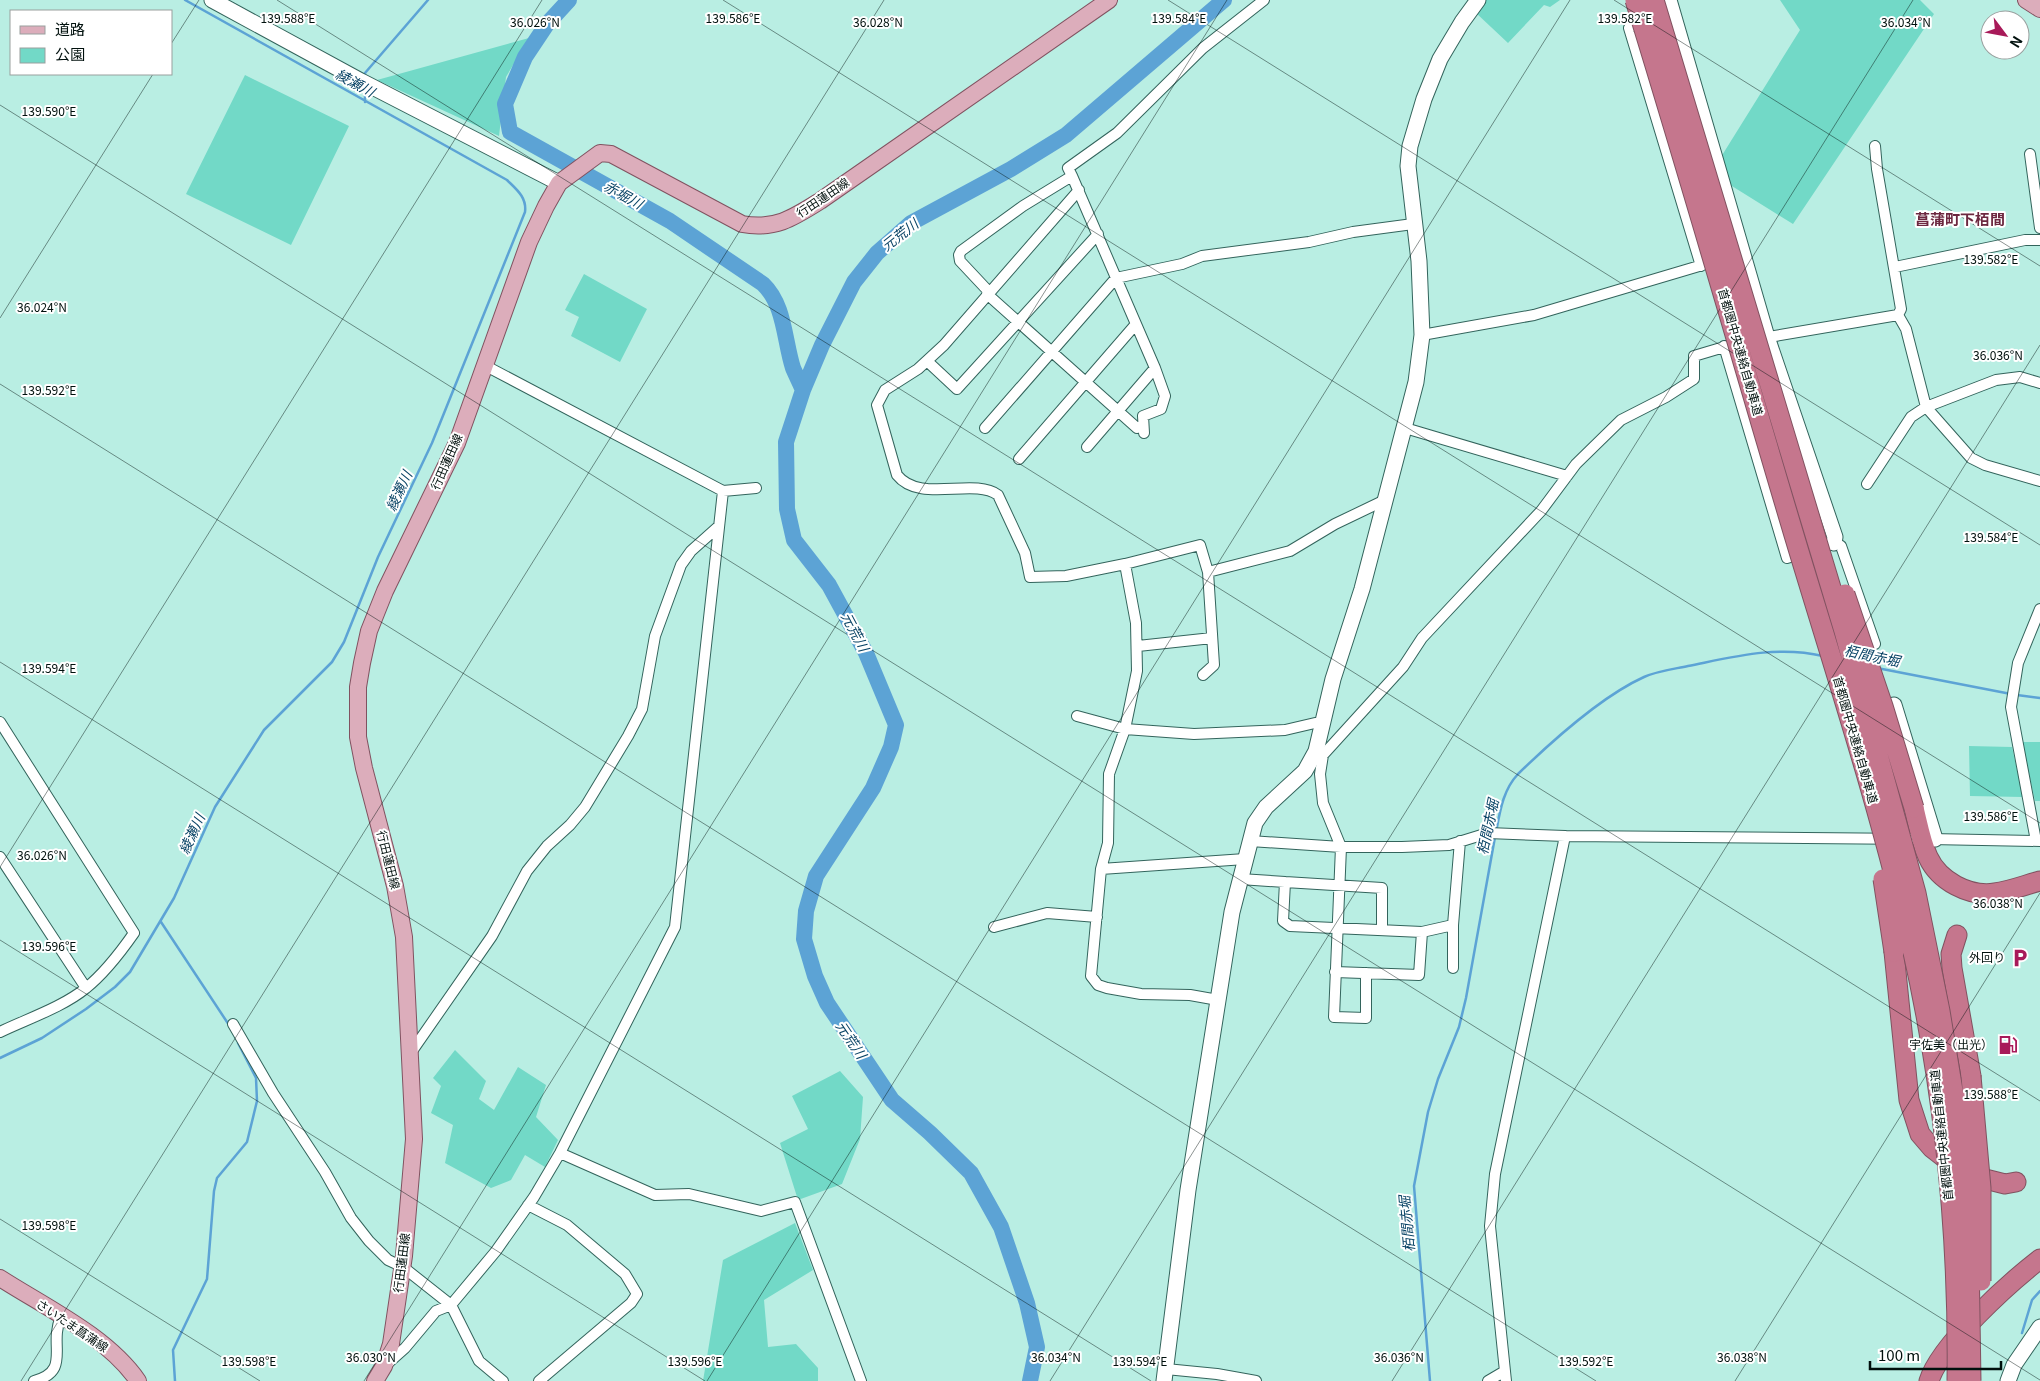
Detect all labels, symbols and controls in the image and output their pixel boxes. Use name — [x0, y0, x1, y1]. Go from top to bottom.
text: 139.588°E — [261, 9, 315, 26]
text: 139.586°E — [706, 9, 760, 26]
text: 139.584°E — [1152, 9, 1206, 26]
text: 139.582°E — [1598, 9, 1652, 26]
legend — [10, 10, 172, 75]
north arrow — [1980, 10, 2030, 60]
text: 36.026°N — [510, 13, 560, 30]
text: 36.028°N — [853, 13, 903, 30]
text: 36.034°N — [1881, 13, 1931, 30]
text: 道路 — [55, 18, 85, 39]
text: N — [2006, 33, 2028, 52]
text: 公園 — [55, 43, 85, 64]
water label: 綾瀬川 — [332, 63, 380, 102]
text: 139.590°E — [22, 102, 76, 119]
street label: 行田蓮田線 — [793, 173, 852, 221]
water label: 赤堀川 — [600, 175, 648, 214]
district label: 菖蒲町下栢間 — [1915, 208, 2005, 229]
water label: 元荒川 — [877, 212, 924, 255]
text: 139.582°E — [1964, 250, 2018, 267]
street label: 首都圏中央連絡自動車道 — [1715, 286, 1768, 417]
text: 36.024°N — [17, 298, 67, 315]
text: 36.036°N — [1973, 346, 2023, 363]
text: 139.592°E — [22, 381, 76, 398]
street label: 行田蓮田線 — [426, 431, 466, 492]
water label: 綾瀬川 — [380, 466, 417, 514]
text: 139.584°E — [1964, 528, 2018, 545]
water label: 元荒川 — [837, 608, 876, 657]
water label: 栢間赤堀 — [1843, 639, 1904, 671]
text: 139.594°E — [22, 659, 76, 676]
street label: 首都圏中央連絡自動車道 — [1830, 674, 1883, 805]
water label: 栢間赤堀 — [1471, 795, 1503, 856]
text: 139.586°E — [1964, 807, 2018, 824]
water label: 綾瀬川 — [173, 809, 210, 857]
street label: 行田蓮田線 — [374, 828, 405, 891]
text: 36.026°N — [17, 846, 67, 863]
text: 36.038°N — [1973, 894, 2023, 911]
text: 139.596°E — [22, 937, 76, 954]
parking icon: 外回り — [2009, 947, 2031, 969]
place label: 外回り — [1969, 948, 2005, 965]
water label: 元荒川 — [832, 1016, 873, 1064]
fuel station icon: 宇佐美（出光） — [1997, 1034, 2019, 1056]
place label: 宇佐美（出光） — [1909, 1035, 1993, 1052]
street label: 首都圏中央連絡自動車道 — [1925, 1069, 1956, 1202]
text: 139.588°E — [1964, 1085, 2018, 1102]
water label: 栢間赤堀 — [1393, 1193, 1418, 1253]
text: 139.598°E — [22, 1216, 76, 1233]
street label: 行田蓮田線 — [388, 1232, 413, 1294]
street label: さいたま菖蒲線 — [33, 1294, 112, 1355]
scale bar — [1870, 1338, 2001, 1370]
text: 100 m — [1878, 1344, 1920, 1365]
text: 36.030°N — [346, 1348, 396, 1365]
text: 36.034°N — [1031, 1348, 1081, 1365]
text: 36.036°N — [1374, 1348, 1424, 1365]
text: 36.038°N — [1717, 1348, 1767, 1365]
text: 139.598°E — [222, 1352, 276, 1369]
text: 139.596°E — [668, 1352, 722, 1369]
text: 139.594°E — [1113, 1352, 1167, 1369]
text: 139.592°E — [1559, 1352, 1613, 1369]

